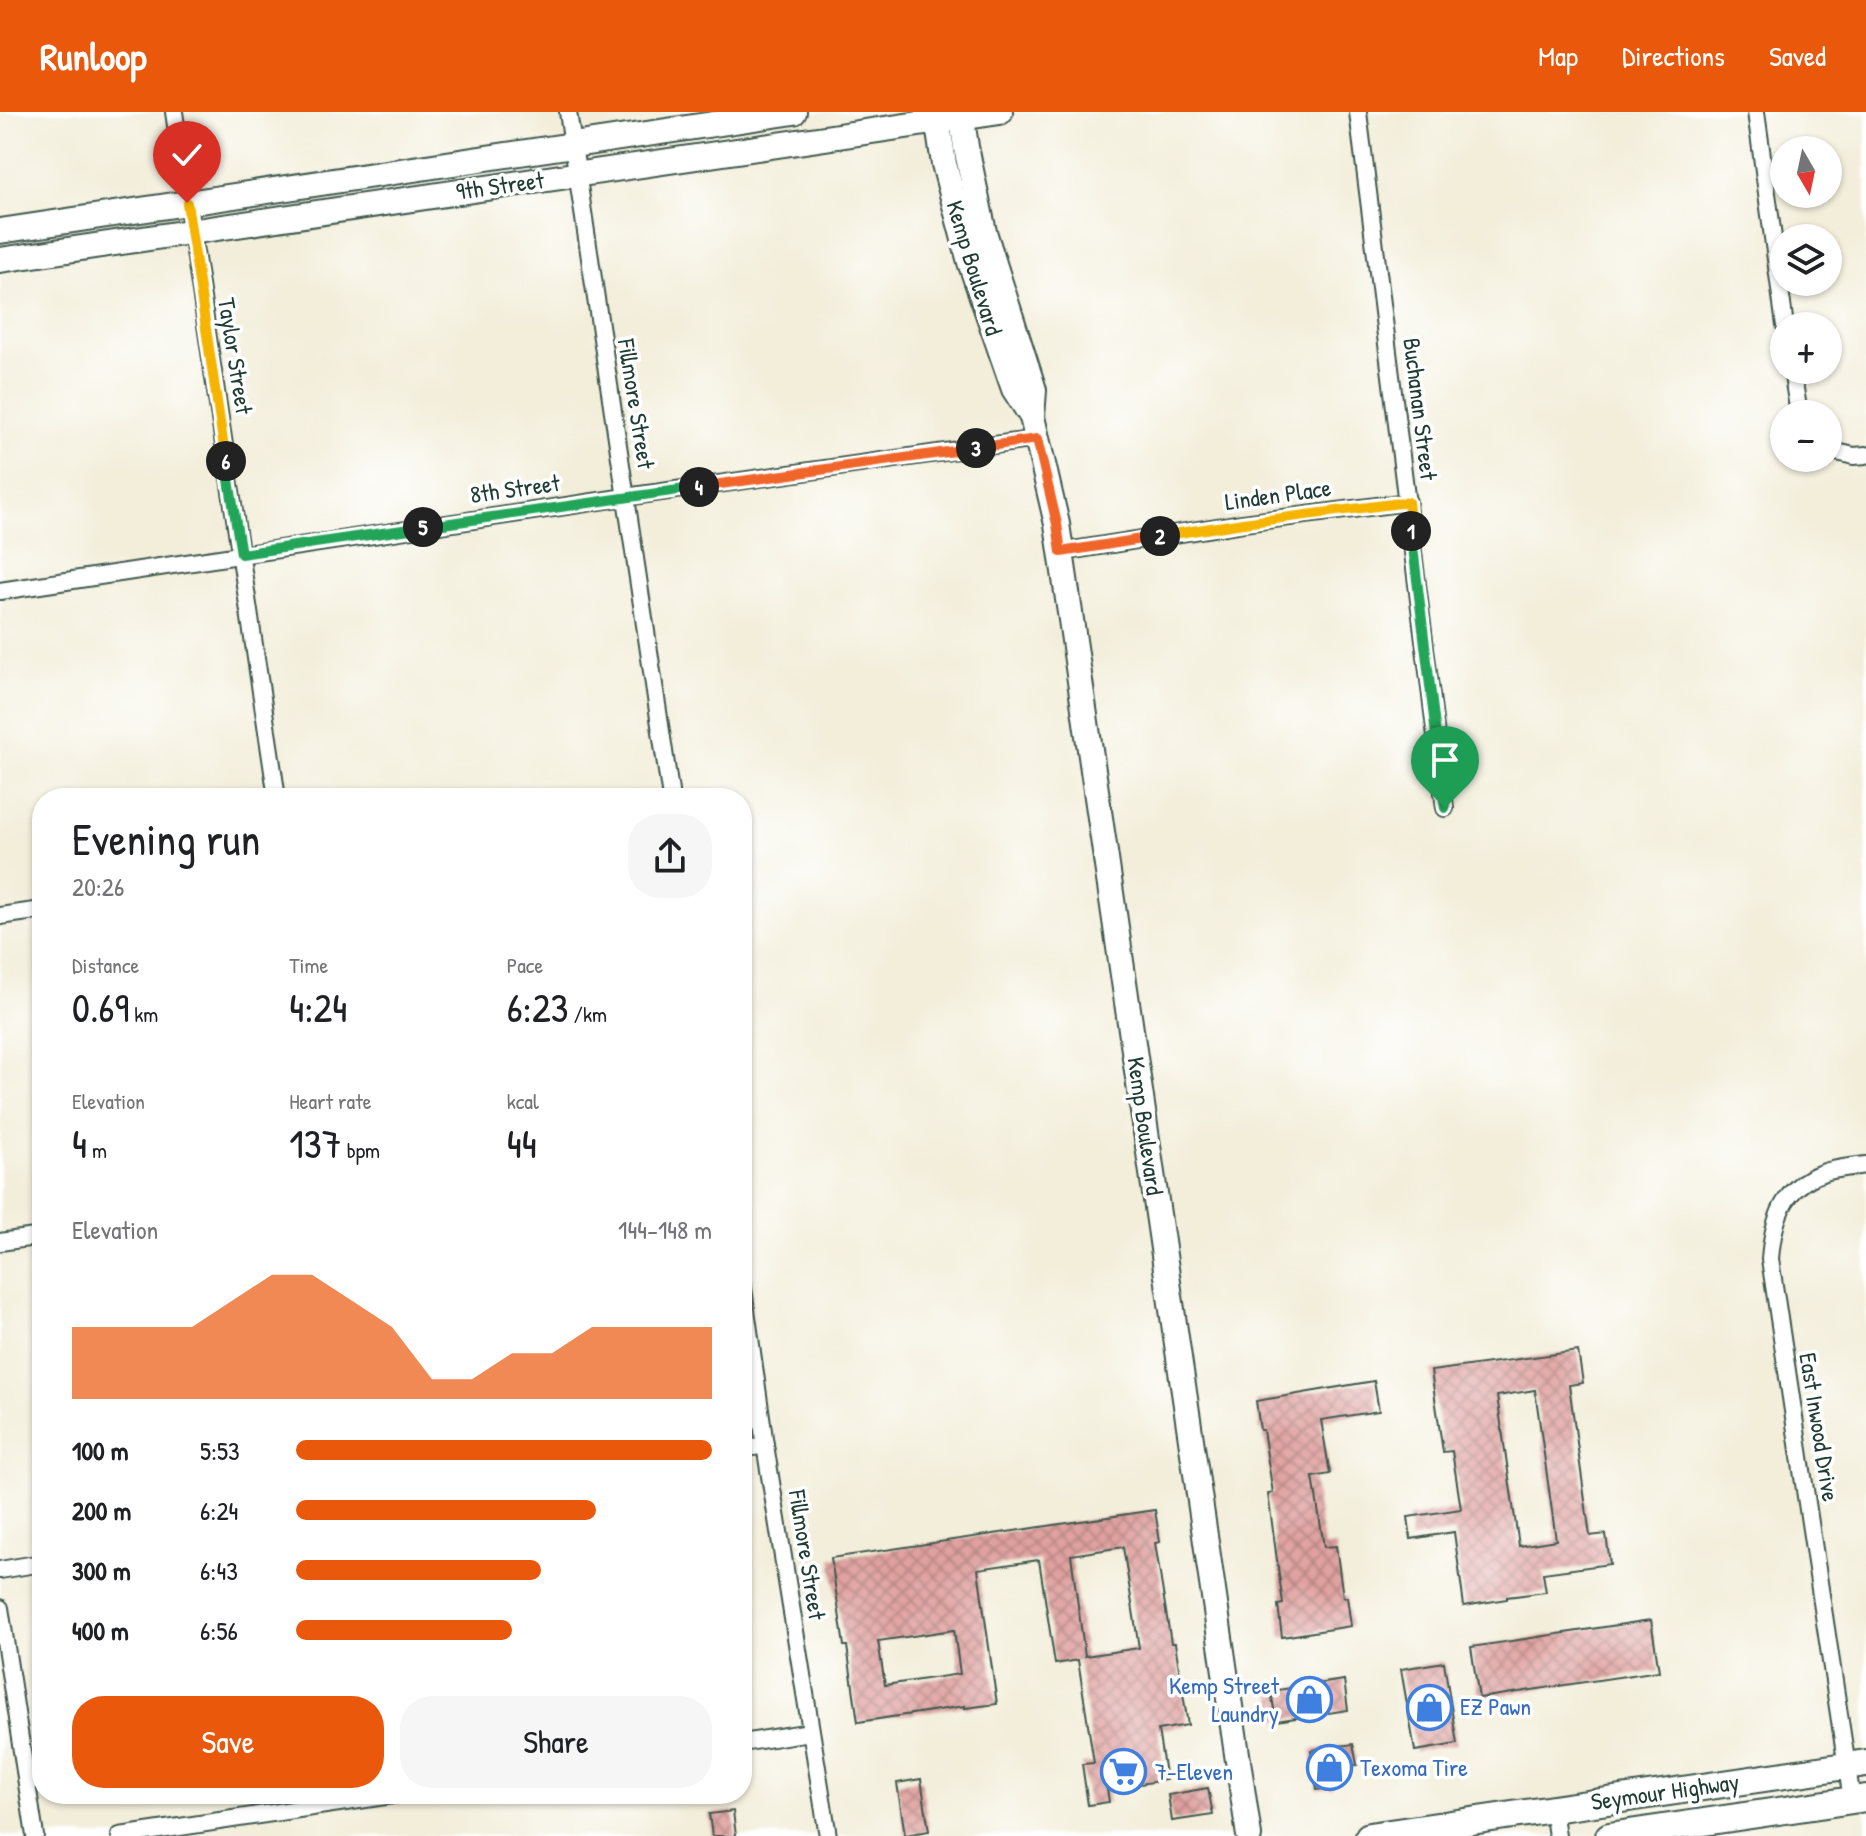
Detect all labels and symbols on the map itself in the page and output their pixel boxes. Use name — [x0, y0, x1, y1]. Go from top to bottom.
pin — [153, 121, 221, 203]
north arrow — [1770, 136, 1842, 208]
street label: 9th Street — [454, 163, 547, 207]
street label: Kemp Boulevard — [939, 196, 1011, 339]
street label: Taylor Street — [211, 295, 261, 417]
street label: Fillmore Street — [611, 336, 663, 472]
street label: Buchanan Street — [1396, 336, 1446, 483]
pin: 3 — [956, 428, 996, 468]
pin: 6 — [206, 441, 246, 481]
street label: 8th Street — [468, 466, 562, 510]
pin: 4 — [679, 467, 719, 507]
street label: Linden Place — [1223, 471, 1333, 517]
pin: 5 — [403, 507, 443, 547]
pin: 1 — [1391, 511, 1431, 551]
pin: 2 — [1140, 516, 1180, 556]
pin — [1411, 726, 1479, 808]
street label: Kemp Boulevard — [1120, 1055, 1172, 1197]
street label: East Inwood Drive — [1792, 1350, 1848, 1504]
street label: Fillmore Street — [782, 1487, 834, 1623]
place label: Kemp Street Laundry — [1169, 1669, 1280, 1729]
shop icon: Kemp Street Laundry — [1286, 1676, 1334, 1724]
shop icon: EZ Pawn — [1405, 1683, 1453, 1731]
place label: EZ Pawn — [1460, 1690, 1531, 1722]
shop icon: Texoma Tire — [1305, 1744, 1353, 1792]
supermarket icon: 7-Eleven — [1100, 1748, 1148, 1796]
place label: Texoma Tire — [1360, 1751, 1468, 1783]
place label: 7-Eleven — [1155, 1755, 1233, 1787]
street label: Seymour Highway — [1589, 1765, 1741, 1817]

